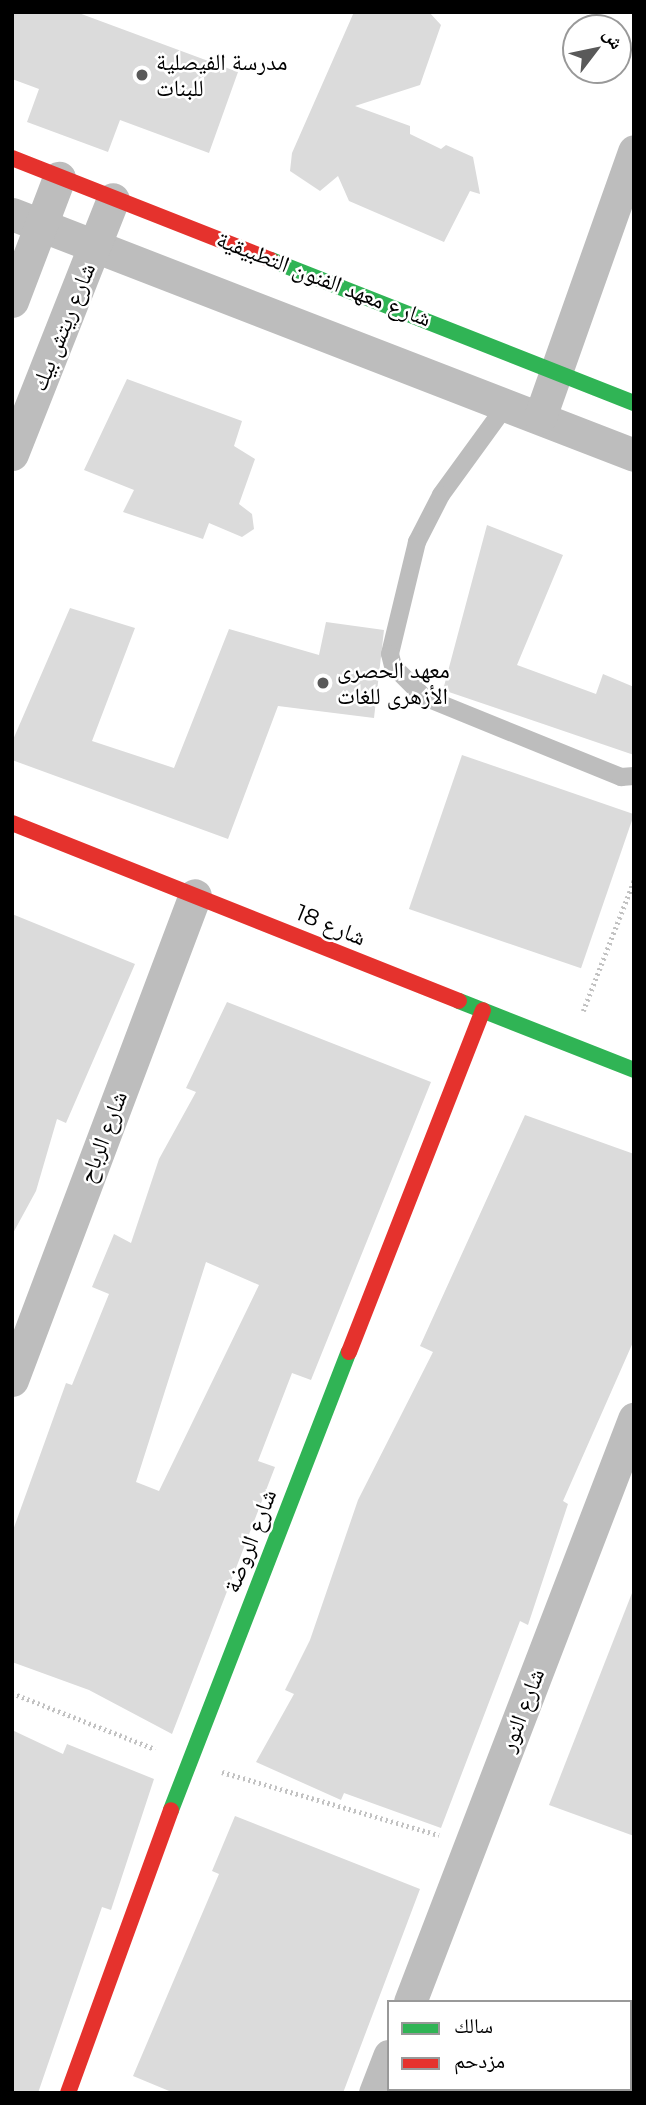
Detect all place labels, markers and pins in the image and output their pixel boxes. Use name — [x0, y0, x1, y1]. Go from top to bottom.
place label: مدرسة الفيصلية للبنات — [156, 48, 288, 102]
marker: مدرسة الفيصلية للبنات — [134, 67, 150, 83]
place label: معهد الحصرى الأزهرى للغات — [337, 656, 450, 710]
marker: معهد الحصرى الأزهرى للغات — [315, 675, 331, 691]

